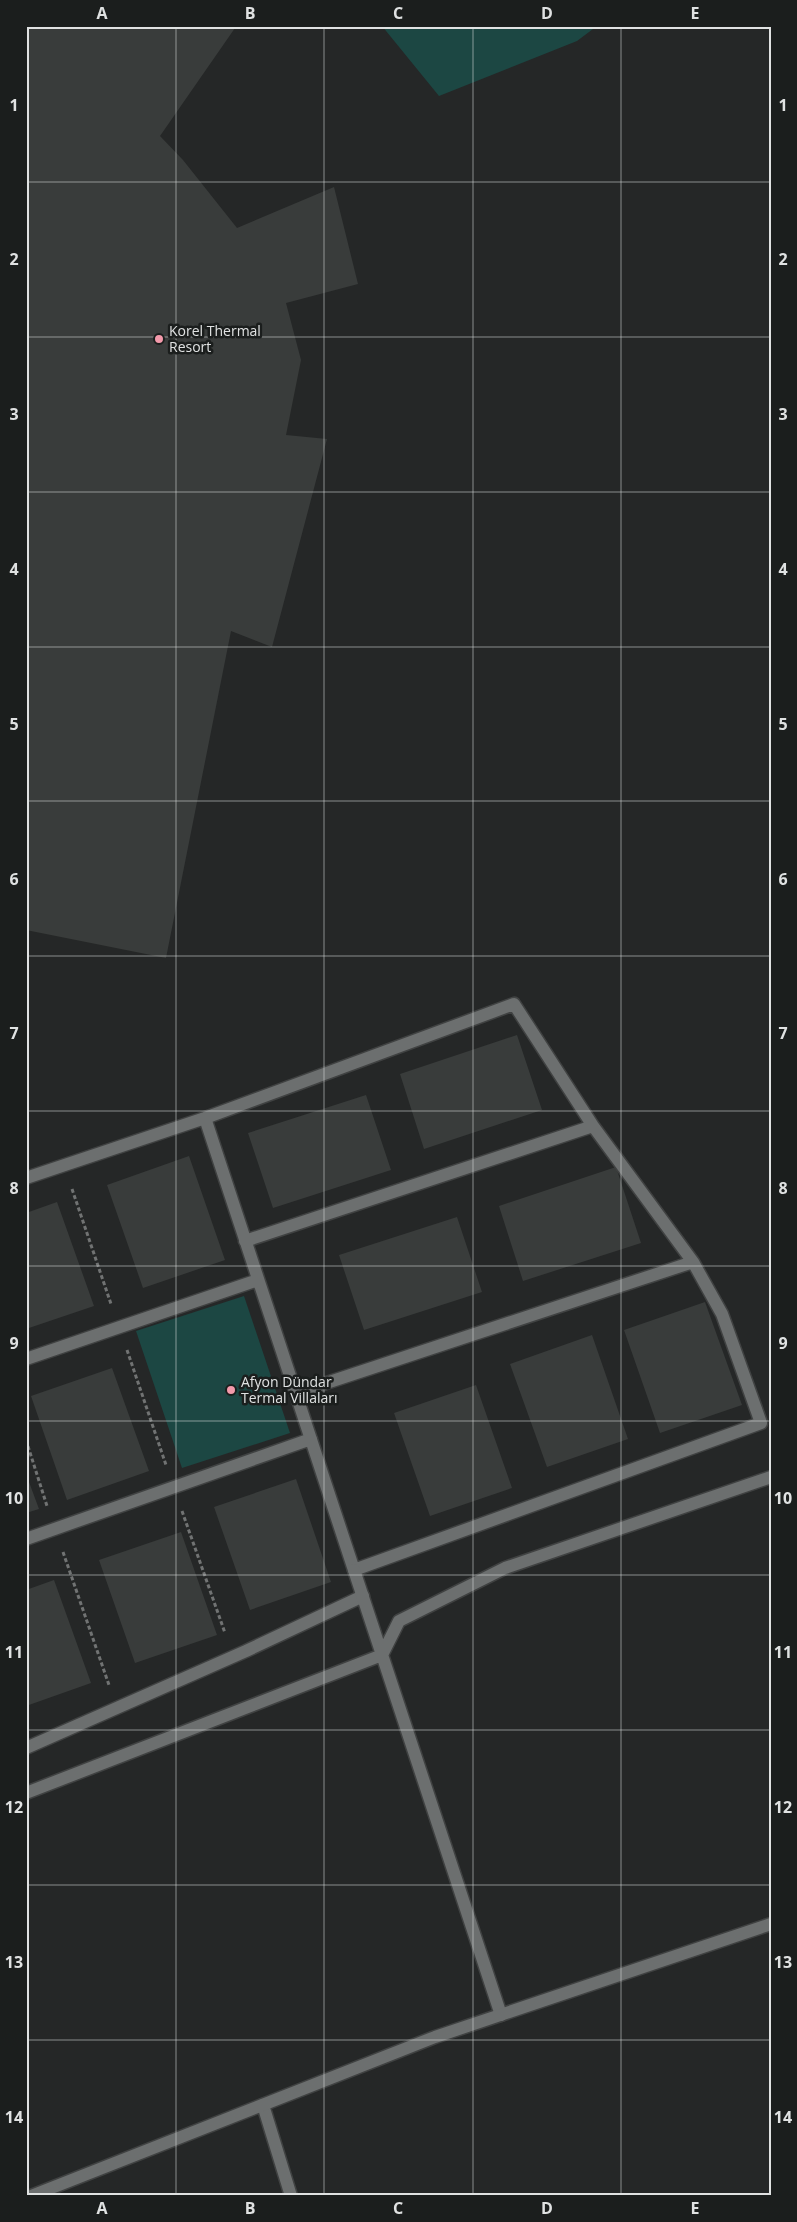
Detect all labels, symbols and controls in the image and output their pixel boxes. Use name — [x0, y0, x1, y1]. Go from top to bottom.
text: A — [96, 2, 108, 24]
text: B — [245, 2, 255, 24]
text: C — [393, 2, 403, 24]
text: D — [541, 2, 553, 24]
text: E — [691, 2, 700, 24]
text: 1 — [9, 94, 19, 116]
text: 1 — [778, 94, 788, 116]
text: 2 — [9, 248, 19, 270]
text: 2 — [778, 248, 788, 270]
place label: Korel Thermal Resort — [169, 321, 261, 356]
marker: Korel Thermal Resort — [153, 333, 165, 345]
text: 3 — [9, 403, 19, 425]
text: 3 — [778, 403, 788, 425]
text: 4 — [9, 558, 19, 580]
text: 4 — [778, 558, 788, 580]
text: 5 — [9, 713, 19, 735]
text: 5 — [778, 713, 788, 735]
text: 6 — [9, 868, 19, 890]
text: 6 — [778, 868, 788, 890]
text: 7 — [9, 1022, 19, 1044]
text: 7 — [778, 1022, 788, 1044]
text: 8 — [9, 1177, 19, 1199]
text: 8 — [778, 1177, 788, 1199]
text: 9 — [9, 1332, 19, 1354]
text: 9 — [778, 1332, 788, 1354]
place label: Afyon Dündar Termal Villaları — [241, 1372, 338, 1407]
marker: Afyon Dündar Termal Villaları — [225, 1384, 237, 1396]
text: 10 — [5, 1487, 23, 1509]
text: 10 — [774, 1487, 792, 1509]
text: 11 — [5, 1641, 23, 1663]
text: 11 — [774, 1641, 792, 1663]
text: 12 — [5, 1796, 23, 1818]
text: 12 — [774, 1796, 792, 1818]
text: 13 — [5, 1951, 23, 1973]
text: 13 — [774, 1951, 792, 1973]
text: 14 — [5, 2106, 23, 2128]
text: 14 — [774, 2106, 792, 2128]
text: A — [96, 2197, 108, 2219]
text: B — [245, 2197, 255, 2219]
text: C — [393, 2197, 403, 2219]
text: D — [541, 2197, 553, 2219]
text: E — [691, 2197, 700, 2219]

